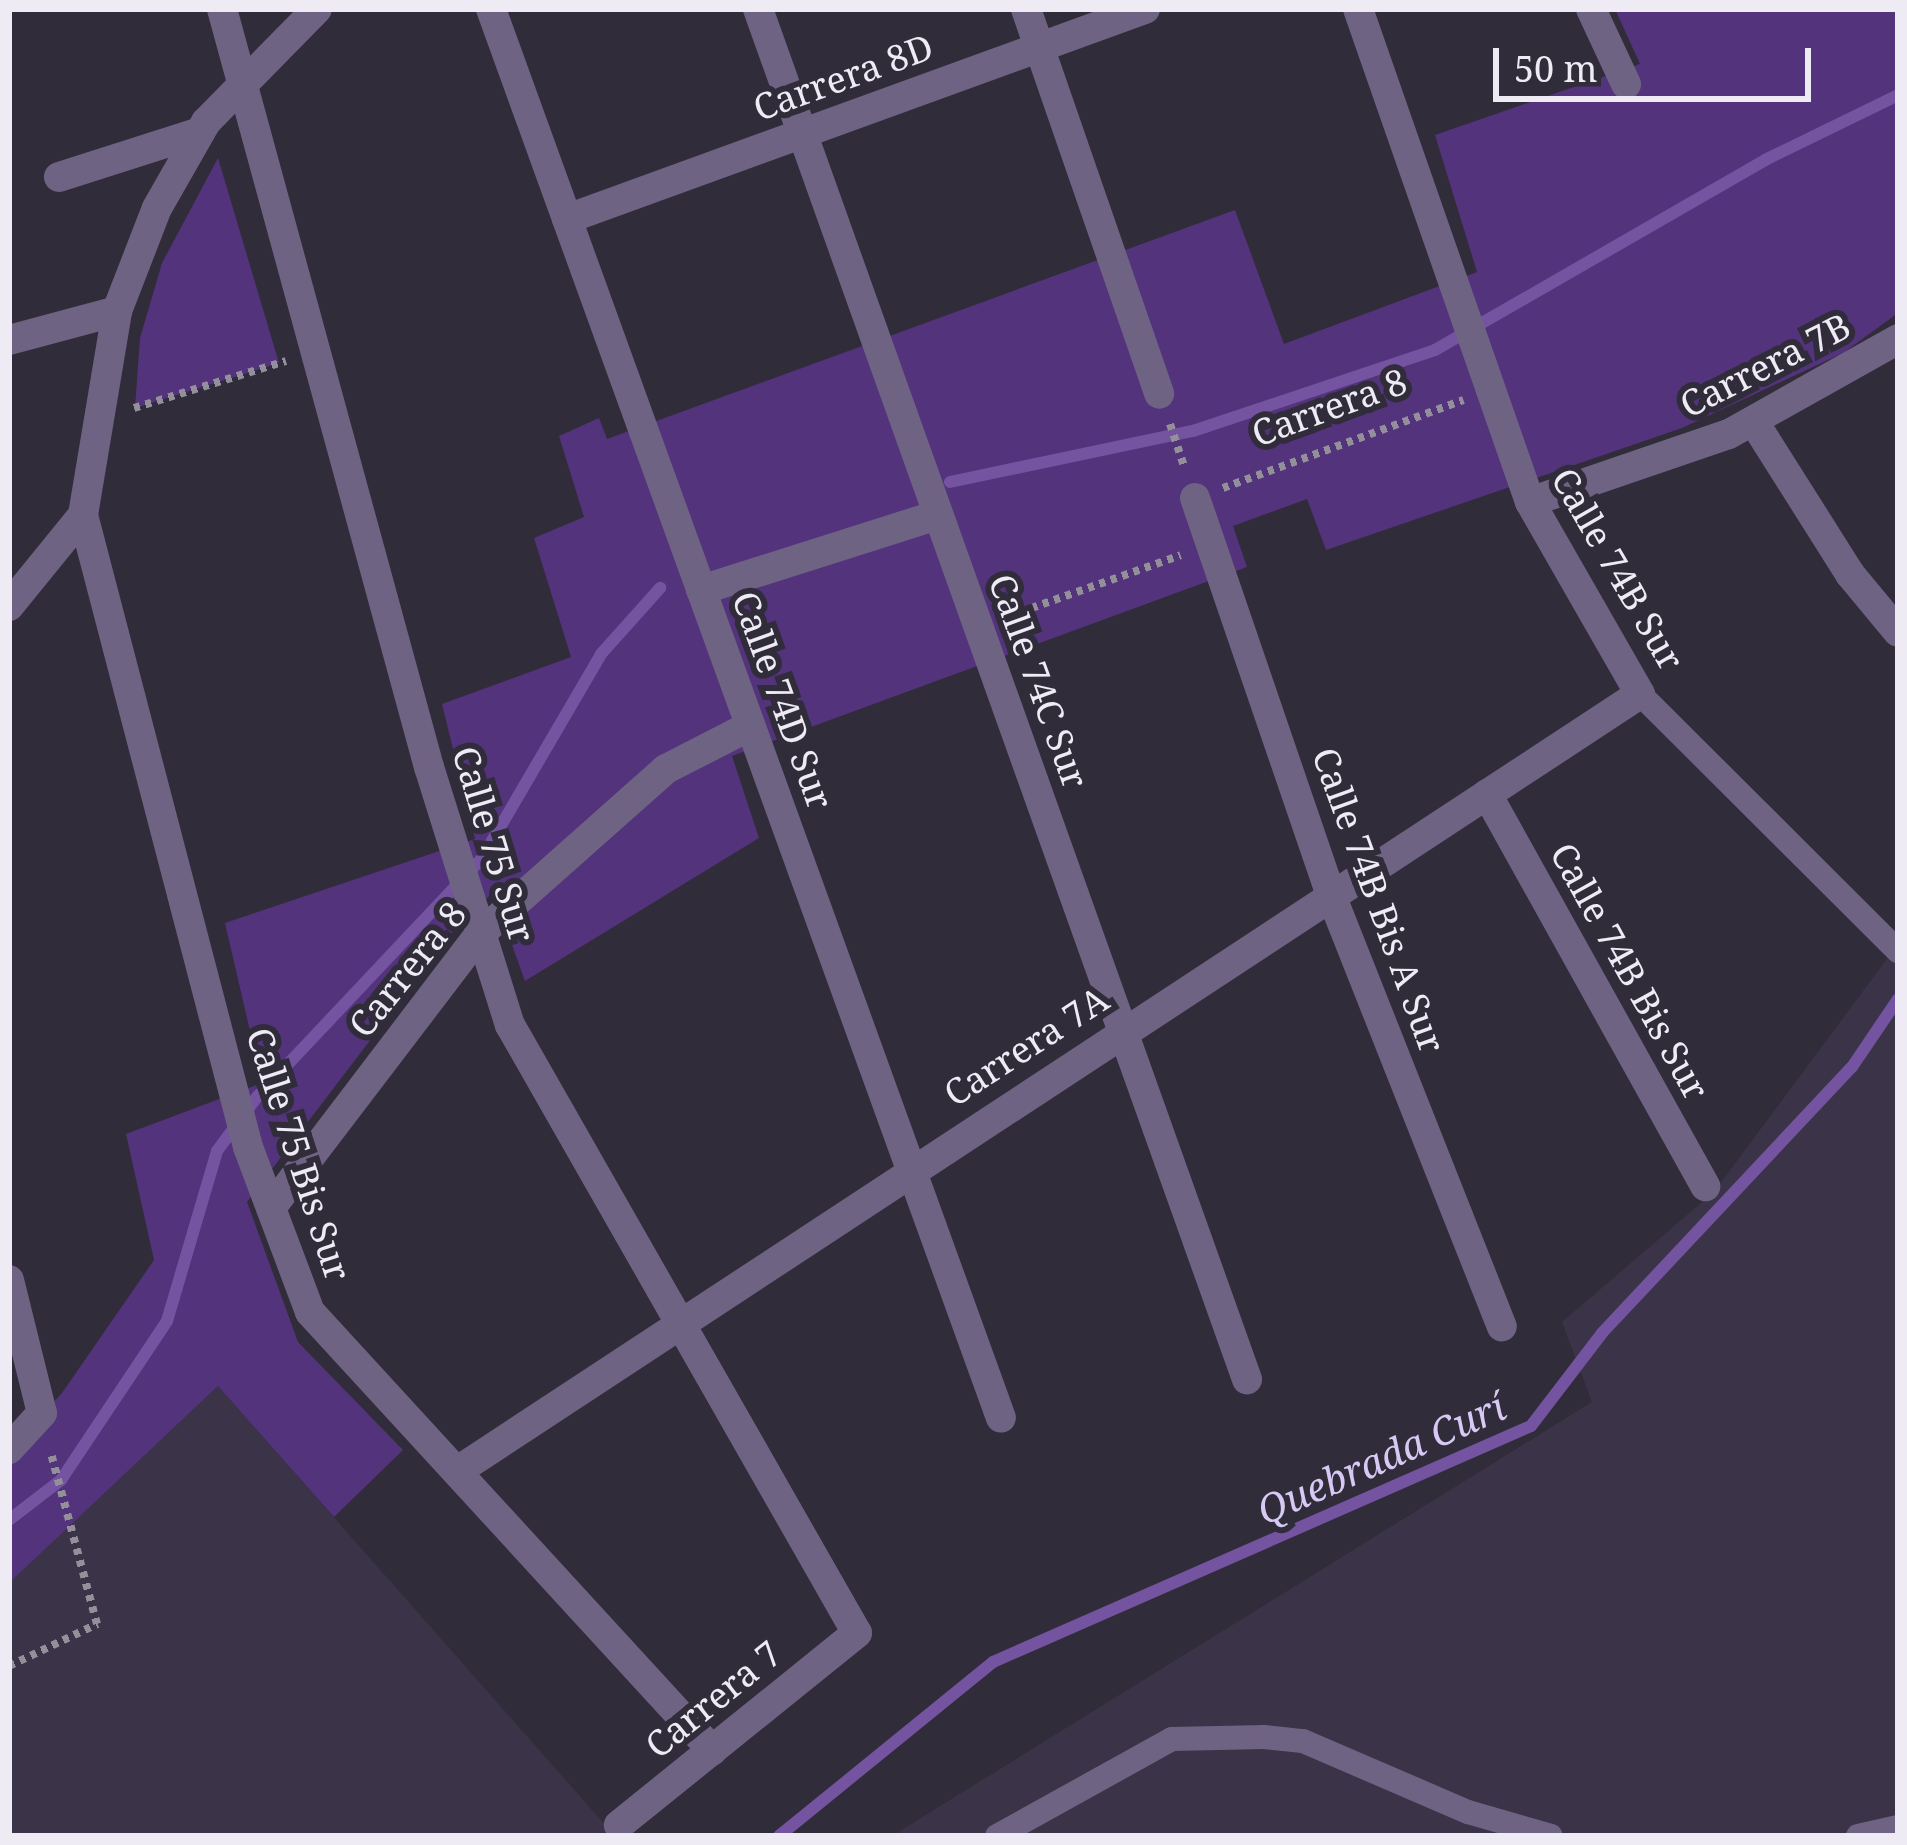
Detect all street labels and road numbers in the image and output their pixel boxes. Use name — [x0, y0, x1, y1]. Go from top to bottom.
street label: Carrera 8D — [747, 25, 939, 129]
street label: Carrera 7B — [1673, 304, 1857, 426]
street label: Carrera 8 — [1246, 359, 1412, 455]
street label: Calle 74B Sur — [1543, 460, 1693, 678]
street label: Calle 74C Sur — [980, 568, 1098, 794]
street label: Calle 74D Sur — [724, 585, 842, 815]
street label: Calle 75 Sur — [444, 741, 544, 947]
street label: Calle 74B Bis A Sur — [1304, 742, 1454, 1058]
street label: Calle 74B Bis Sur — [1542, 835, 1718, 1107]
street label: Carrera 8 — [339, 893, 475, 1045]
street label: Carrera 7A — [936, 977, 1116, 1115]
street label: Calle 75 Bis Sur — [238, 1022, 360, 1286]
street label: Carrera 7 — [637, 1631, 789, 1767]

